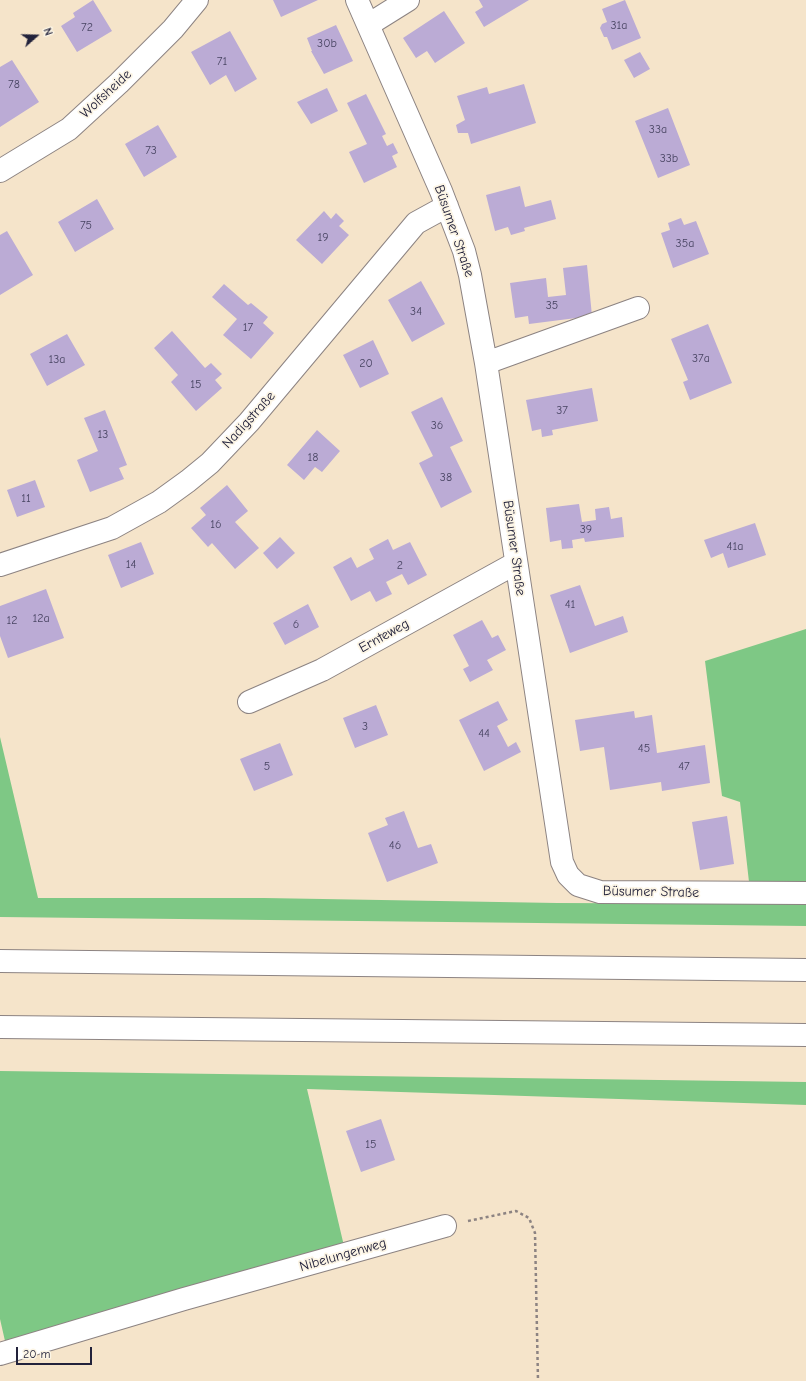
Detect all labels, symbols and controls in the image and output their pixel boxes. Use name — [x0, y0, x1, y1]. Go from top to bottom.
north arrow — [16, 16, 56, 56]
house number: 31a — [610, 19, 628, 33]
house number: 72 — [81, 21, 93, 35]
text: N — [40, 26, 55, 37]
house number: 30b — [317, 37, 337, 51]
house number: 71 — [217, 55, 227, 69]
street label: Wolfsheide — [77, 66, 135, 122]
house number: 78 — [8, 78, 20, 92]
house number: 33a — [649, 123, 667, 137]
house number: 73 — [145, 144, 157, 158]
house number: 33b — [660, 152, 678, 166]
street label: Büsumer Straße — [430, 183, 478, 279]
house number: 75 — [80, 219, 92, 233]
house number: 19 — [317, 231, 329, 245]
house number: 35a — [676, 237, 694, 251]
house number: 35 — [546, 299, 558, 313]
house number: 34 — [410, 305, 422, 319]
house number: 17 — [243, 321, 253, 335]
house number: 37a — [692, 352, 710, 366]
house number: 13a — [48, 353, 66, 367]
house number: 20 — [359, 357, 373, 371]
house number: 15 — [190, 378, 202, 392]
street label: Nadigstraße — [219, 388, 279, 452]
house number: 37 — [556, 404, 568, 418]
house number: 36 — [431, 419, 443, 433]
house number: 13 — [98, 428, 108, 442]
house number: 18 — [308, 451, 318, 465]
house number: 38 — [440, 471, 452, 485]
house number: 11 — [21, 492, 31, 506]
street label: Büsumer Straße — [499, 499, 529, 597]
house number: 16 — [210, 518, 222, 532]
house number: 39 — [580, 523, 592, 537]
house number: 41a — [727, 540, 743, 554]
house number: 14 — [126, 558, 136, 572]
house number: 2 — [397, 559, 403, 573]
house number: 41 — [565, 598, 575, 612]
house number: 12a — [32, 612, 50, 626]
house number: 12 — [6, 614, 18, 628]
street label: Ernteweg — [356, 615, 412, 657]
house number: 6 — [293, 618, 299, 632]
house number: 3 — [362, 720, 368, 734]
house number: 44 — [478, 727, 490, 741]
house number: 45 — [638, 742, 650, 756]
house number: 5 — [264, 760, 270, 774]
house number: 47 — [678, 760, 690, 774]
house number: 46 — [389, 839, 401, 853]
street label: Büsumer Straße — [603, 883, 699, 901]
house number: 15 — [365, 1138, 377, 1152]
street label: Nibelungenweg — [298, 1235, 388, 1275]
scale bar — [18, 1339, 94, 1365]
text: 20 m — [23, 1347, 51, 1361]

